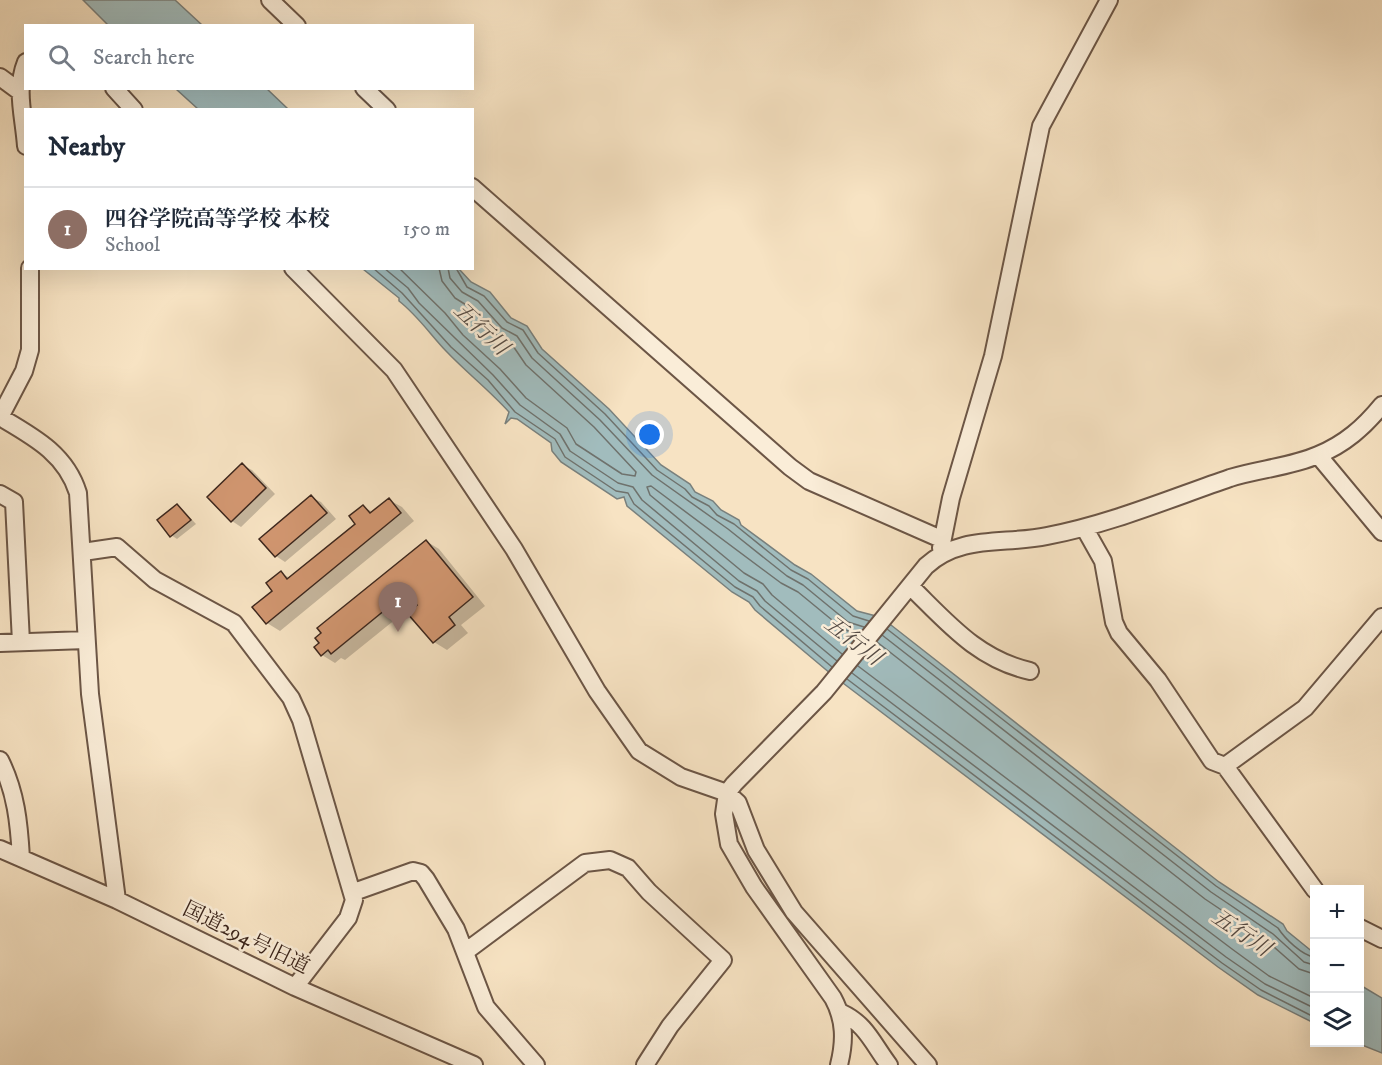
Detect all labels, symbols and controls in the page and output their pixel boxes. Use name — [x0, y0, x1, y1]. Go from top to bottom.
search box — [24, 24, 474, 90]
icon: search — [45, 41, 78, 74]
text: Search here — [93, 44, 195, 71]
text: Nearby — [48, 131, 125, 164]
text: 四谷学院高等学校 本校 — [105, 206, 330, 233]
text: 1 — [64, 217, 71, 242]
text: 150 m — [403, 217, 450, 242]
text: School — [105, 233, 160, 258]
water label: 五行川 — [448, 297, 516, 363]
your location — [635, 420, 664, 449]
pin: 1 — [378, 582, 418, 632]
water label: 五行川 — [819, 610, 889, 673]
map controls — [1310, 885, 1364, 1047]
button: + — [1310, 885, 1364, 939]
street label: 国道294号旧道 — [178, 896, 314, 980]
water label: 五行川 — [1206, 903, 1278, 964]
button: − — [1310, 939, 1364, 993]
button: layers — [1310, 993, 1364, 1047]

